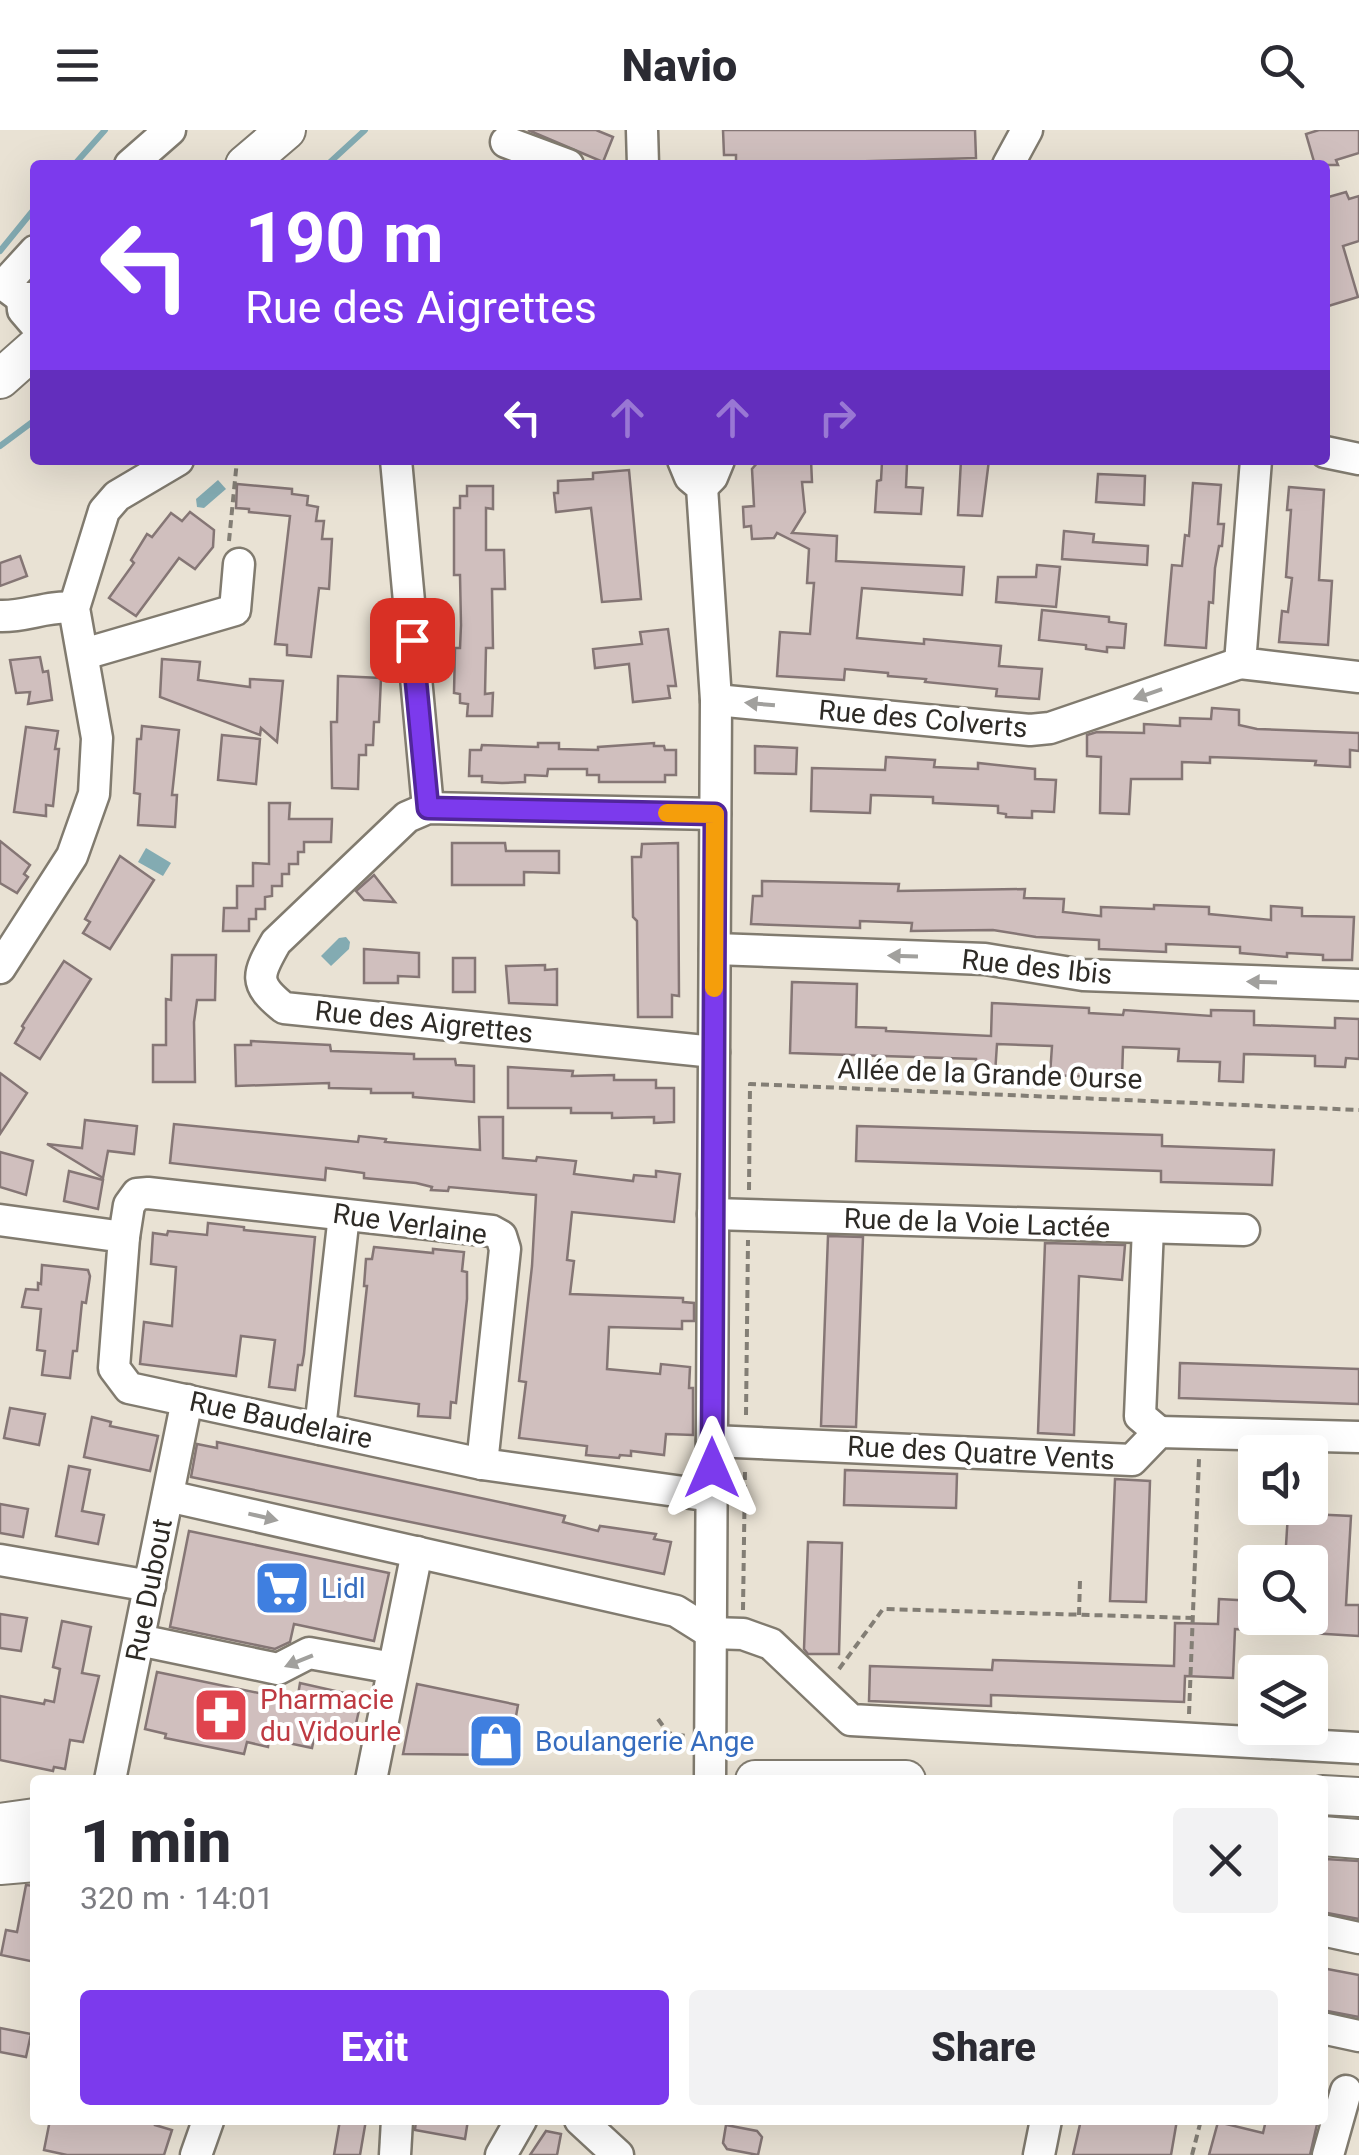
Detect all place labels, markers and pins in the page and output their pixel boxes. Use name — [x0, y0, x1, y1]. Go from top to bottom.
pin — [370, 598, 455, 683]
supermarket icon: Lidl — [252, 1558, 312, 1618]
place label: Lidl — [321, 1572, 366, 1605]
place label: Pharmacie du Vidourle — [260, 1683, 401, 1748]
pharmacy icon: Pharmacie du Vidourle — [191, 1685, 251, 1745]
shop icon: Boulangerie Ange — [466, 1711, 526, 1771]
place label: Boulangerie Ange — [535, 1725, 754, 1758]

